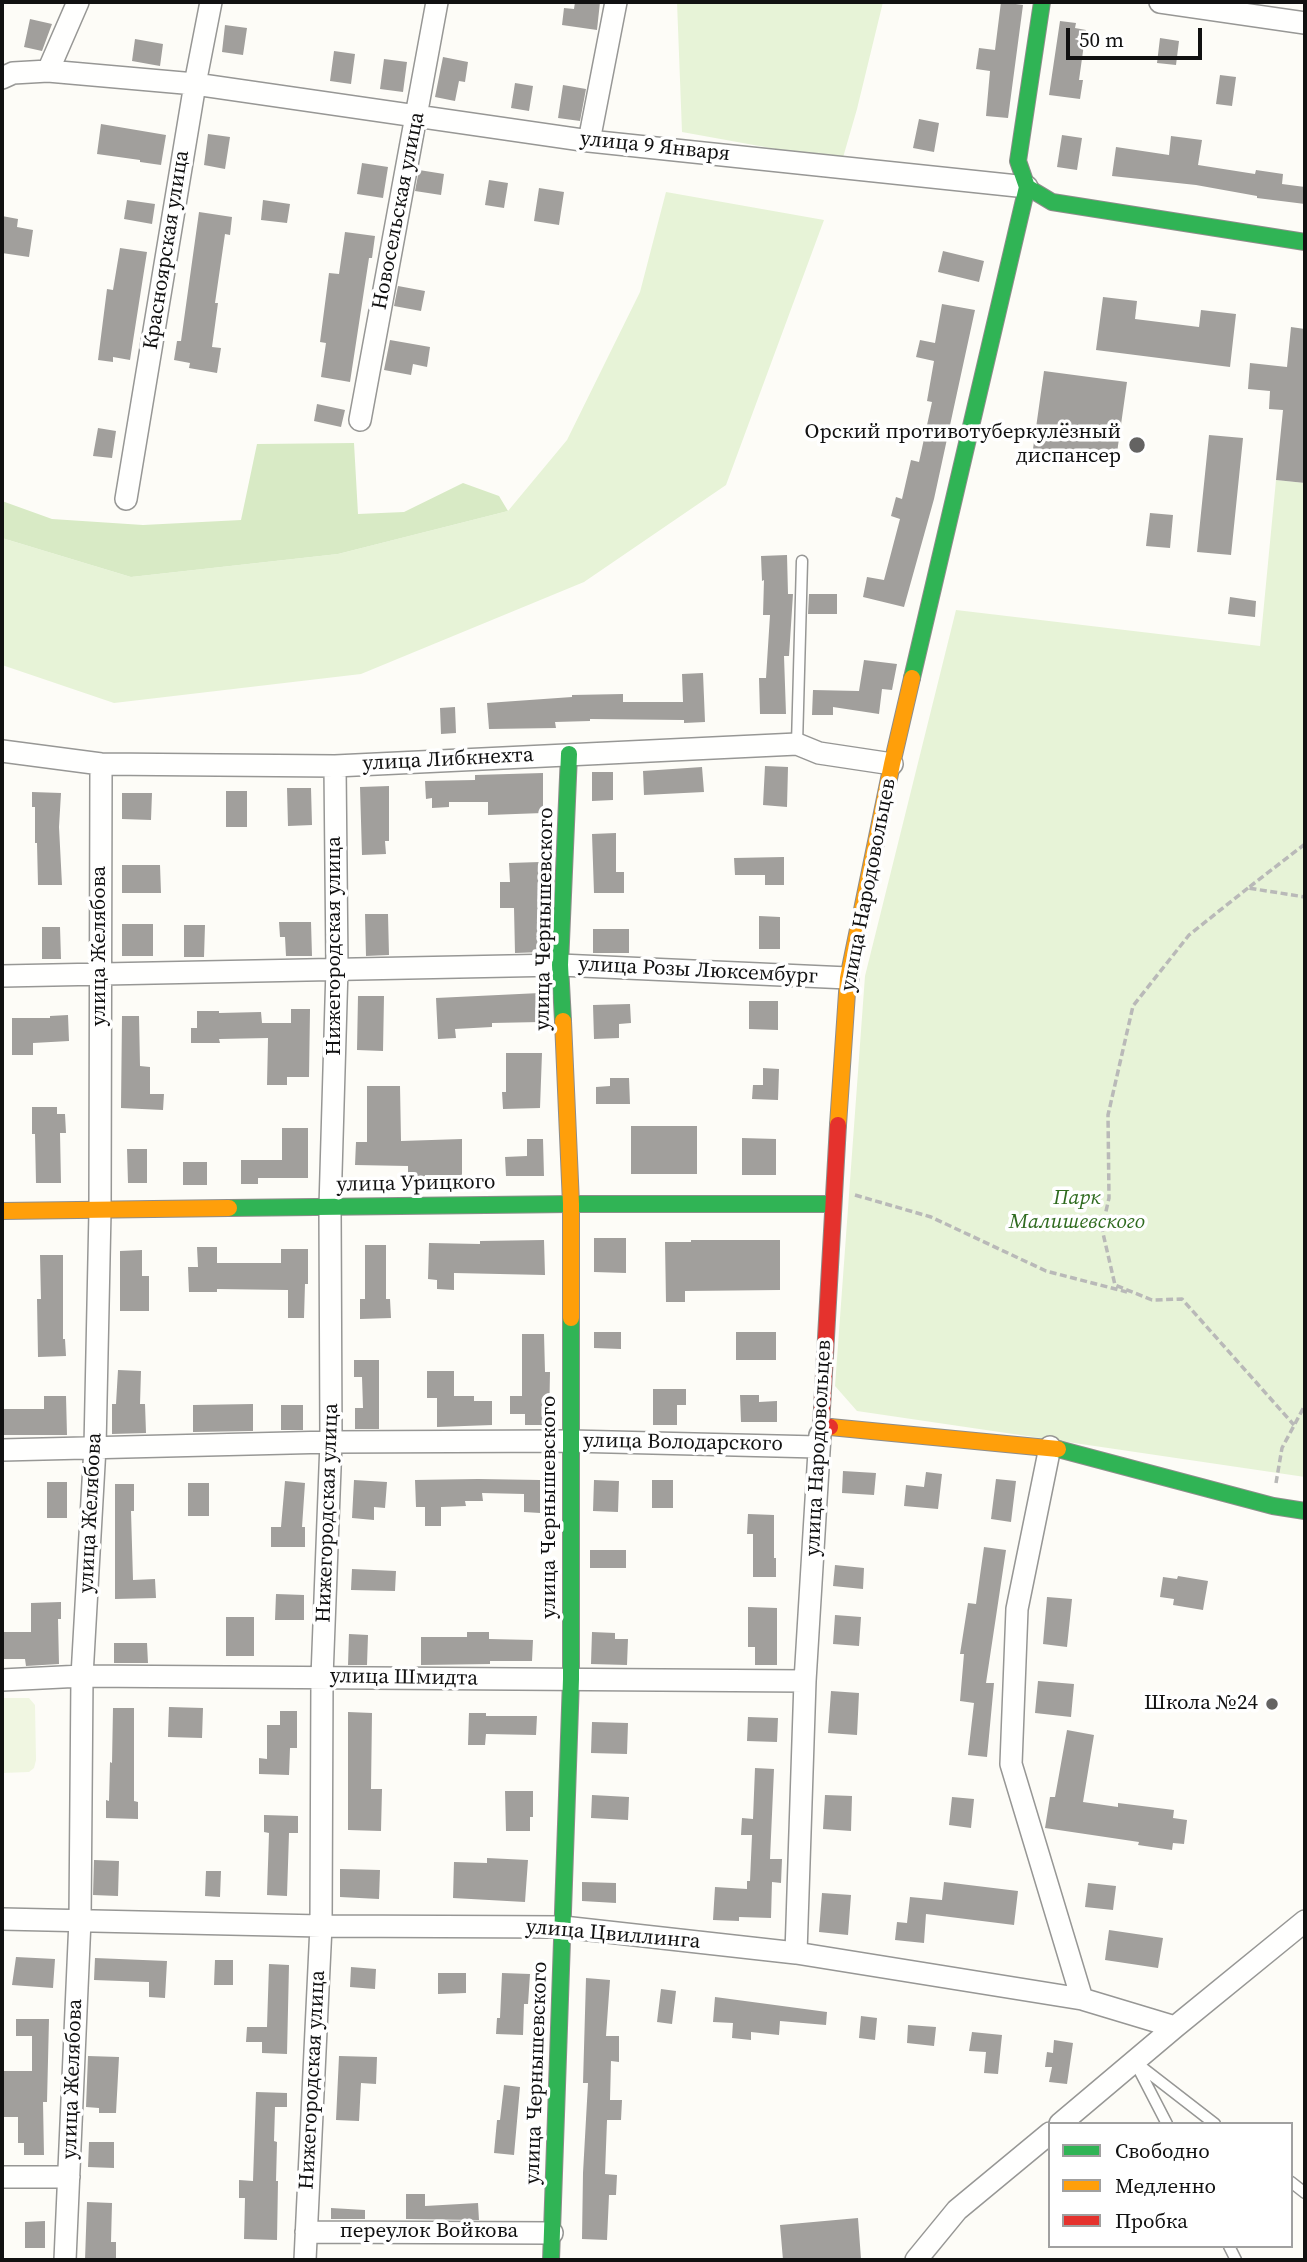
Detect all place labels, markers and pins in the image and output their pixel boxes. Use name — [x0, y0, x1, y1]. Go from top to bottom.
place label: Орский противотуберкулёзный диспансер — [805, 420, 1121, 470]
marker: Орский противотуберкулёзный диспансер — [1127, 435, 1147, 455]
place label: Школа №24 — [1144, 1691, 1258, 1717]
marker: Школа №24 — [1264, 1696, 1280, 1712]

